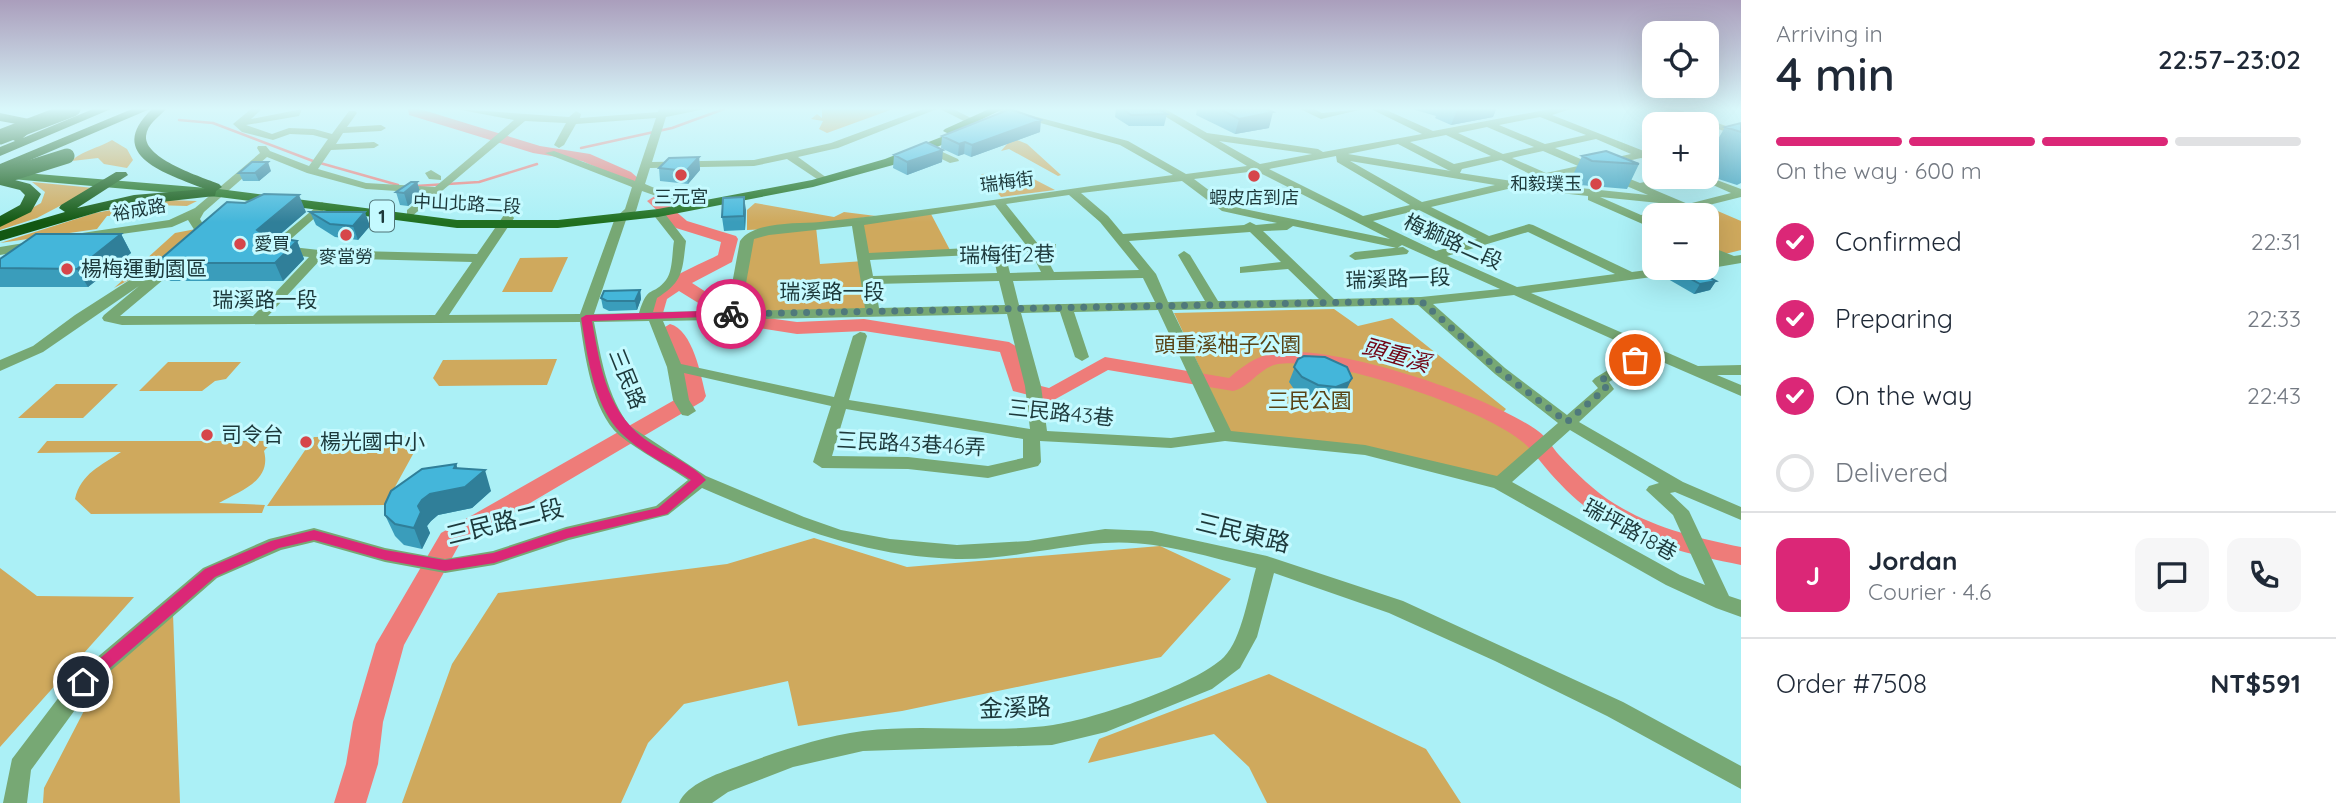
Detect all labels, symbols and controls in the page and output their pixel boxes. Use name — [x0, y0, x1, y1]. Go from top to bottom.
text: Arriving in — [1776, 19, 1883, 48]
map controls — [1642, 21, 1719, 280]
button: locate — [1642, 21, 1719, 98]
text: 22:57–23:02 — [2158, 43, 2301, 76]
text: 4 min — [1776, 45, 1895, 103]
button: + — [1642, 112, 1719, 189]
text: On the way · 600 m — [1776, 156, 1982, 185]
street label: 瑞梅街 — [979, 166, 1035, 197]
marker: 三元宮 — [673, 167, 689, 183]
marker: 蝦皮店到店 — [1246, 168, 1262, 184]
place label: 和毅璞玉 — [1510, 172, 1582, 195]
marker: 和毅璞玉 — [1588, 176, 1604, 192]
place label: 三元宮 — [654, 185, 708, 208]
place label: 蝦皮店到店 — [1209, 186, 1299, 209]
street label: 中山北路二段 — [412, 189, 522, 218]
street label: 裕成路 — [110, 193, 167, 226]
road number: 1 — [370, 200, 394, 232]
button: − — [1642, 203, 1719, 280]
street label: 梅獅路二段 — [1400, 208, 1507, 274]
icon: check — [1776, 223, 1814, 261]
text: Confirmed — [1835, 225, 1962, 258]
marker: 麥當勞 — [338, 227, 354, 243]
text: 22:31 — [2251, 227, 2301, 256]
place label: 愛買 — [254, 232, 290, 255]
marker: 愛買 — [232, 236, 248, 252]
street label: 瑞梅街2巷 — [959, 240, 1055, 268]
place label: 麥當勞 — [319, 245, 373, 268]
place label: 楊梅運動園區 — [81, 255, 207, 281]
marker: 楊梅運動園區 — [59, 261, 75, 277]
street label: 瑞溪路一段 — [1345, 263, 1451, 293]
street label: 瑞溪路一段 — [780, 278, 885, 304]
courier — [696, 279, 766, 349]
street label: 瑞溪路一段 — [213, 286, 318, 312]
icon: bike — [712, 295, 750, 333]
icon: check — [1776, 300, 1814, 338]
text: Preparing — [1835, 302, 1953, 335]
text: 22:33 — [2247, 304, 2301, 333]
pin — [1605, 330, 1665, 390]
park label: 頭重溪柚子公園 — [1155, 331, 1302, 357]
water label: 頭重溪 — [1359, 331, 1436, 379]
icon: bag — [1616, 341, 1654, 379]
street label: 三民路 — [604, 345, 652, 413]
icon: check — [1776, 377, 1814, 415]
text: On the way — [1835, 379, 1973, 412]
text: 22:43 — [2247, 381, 2301, 410]
park label: 三民公園 — [1268, 387, 1352, 413]
street label: 三民路43巷 — [1007, 394, 1115, 430]
place label: 司令台 — [221, 421, 284, 447]
street label: 三民路43巷46弄 — [836, 426, 986, 460]
marker: 司令台 — [199, 427, 215, 443]
place label: 楊光國中小 — [320, 428, 425, 454]
marker: 楊光國中小 — [298, 434, 314, 450]
text: Delivered — [1835, 456, 1948, 489]
street label: 三民路二段 — [443, 492, 567, 550]
street label: 瑞坪路18巷 — [1579, 493, 1682, 565]
street label: 三民東路 — [1193, 506, 1293, 558]
button: chat — [2135, 538, 2209, 612]
button: phone — [2227, 538, 2301, 612]
text: Jordan — [1868, 544, 1957, 577]
text: J — [1806, 559, 1820, 592]
text: Courier · 4.6 — [1868, 577, 1991, 606]
pin — [53, 652, 113, 712]
icon: home — [64, 663, 102, 701]
text: Order #7508 — [1776, 667, 1927, 700]
text: NT$591 — [2210, 667, 2301, 700]
street label: 金溪路 — [978, 691, 1051, 723]

